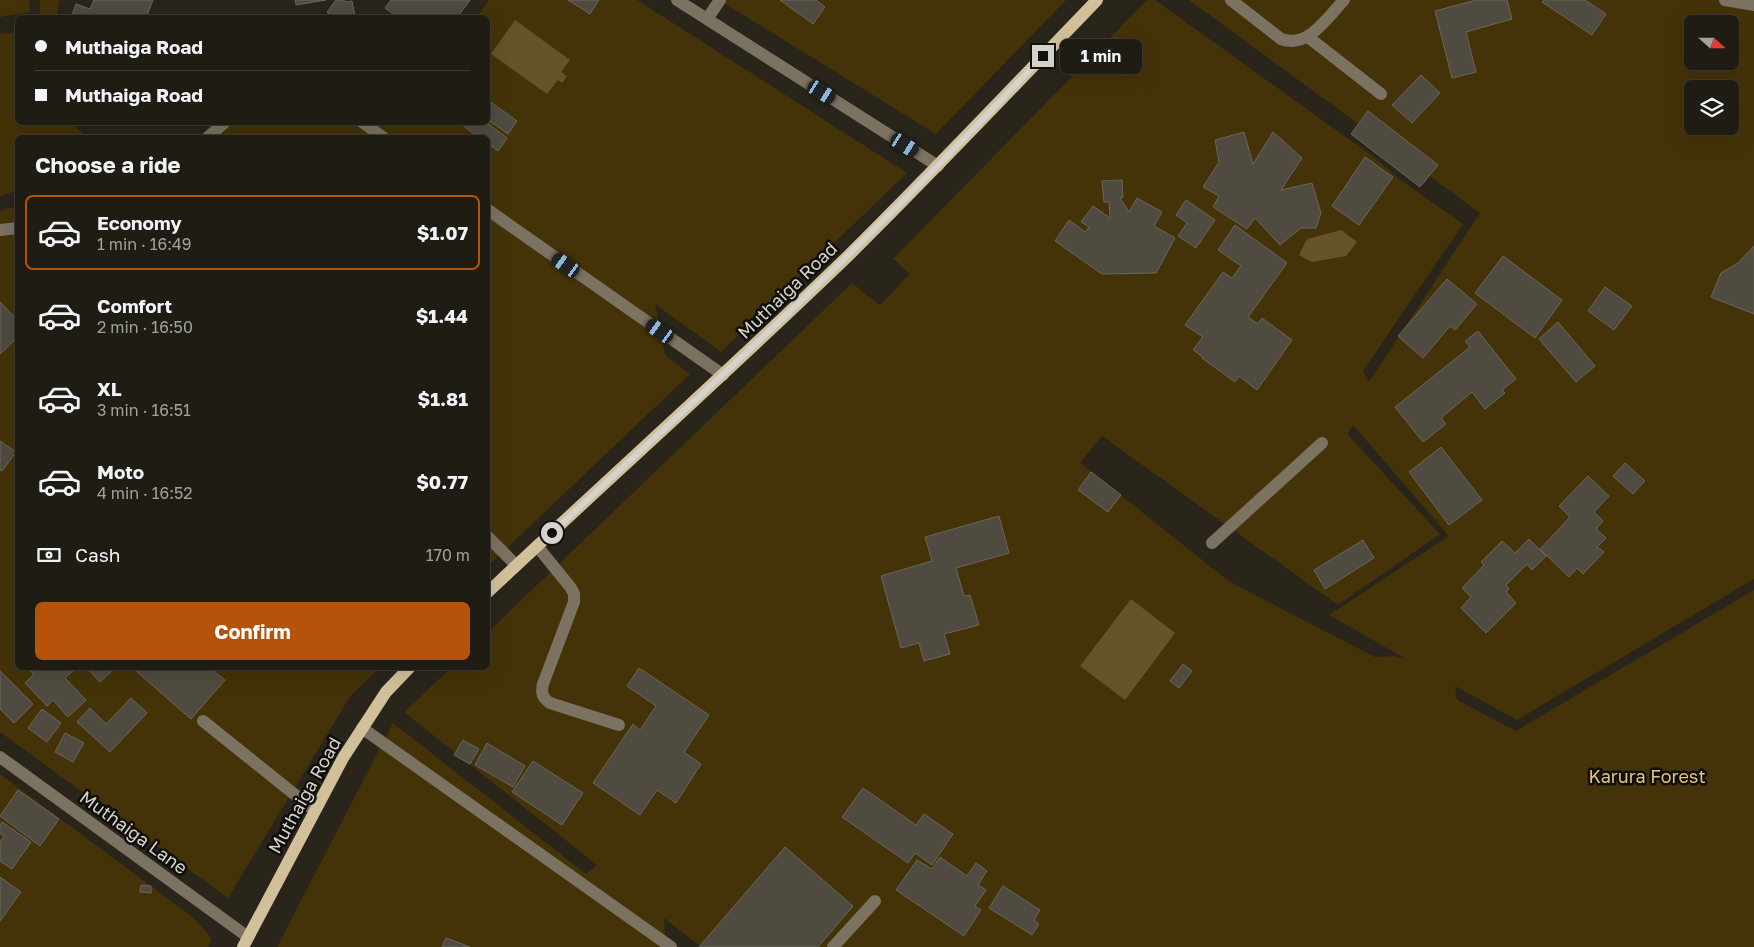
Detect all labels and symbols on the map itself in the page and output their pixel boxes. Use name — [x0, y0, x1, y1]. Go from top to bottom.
north arrow — [1684, 15, 1739, 70]
callout: 1 min — [1060, 38, 1143, 74]
route end — [1032, 45, 1054, 67]
car — [805, 78, 838, 106]
car — [888, 131, 921, 159]
street label: Muthaiga Road — [733, 237, 841, 343]
car — [549, 250, 582, 280]
car — [643, 316, 676, 346]
route start — [541, 522, 563, 544]
street label: Muthaiga Road — [263, 733, 345, 857]
park label: Karura Forest — [1588, 765, 1706, 787]
street label: Muthaiga Lane — [76, 786, 192, 878]

